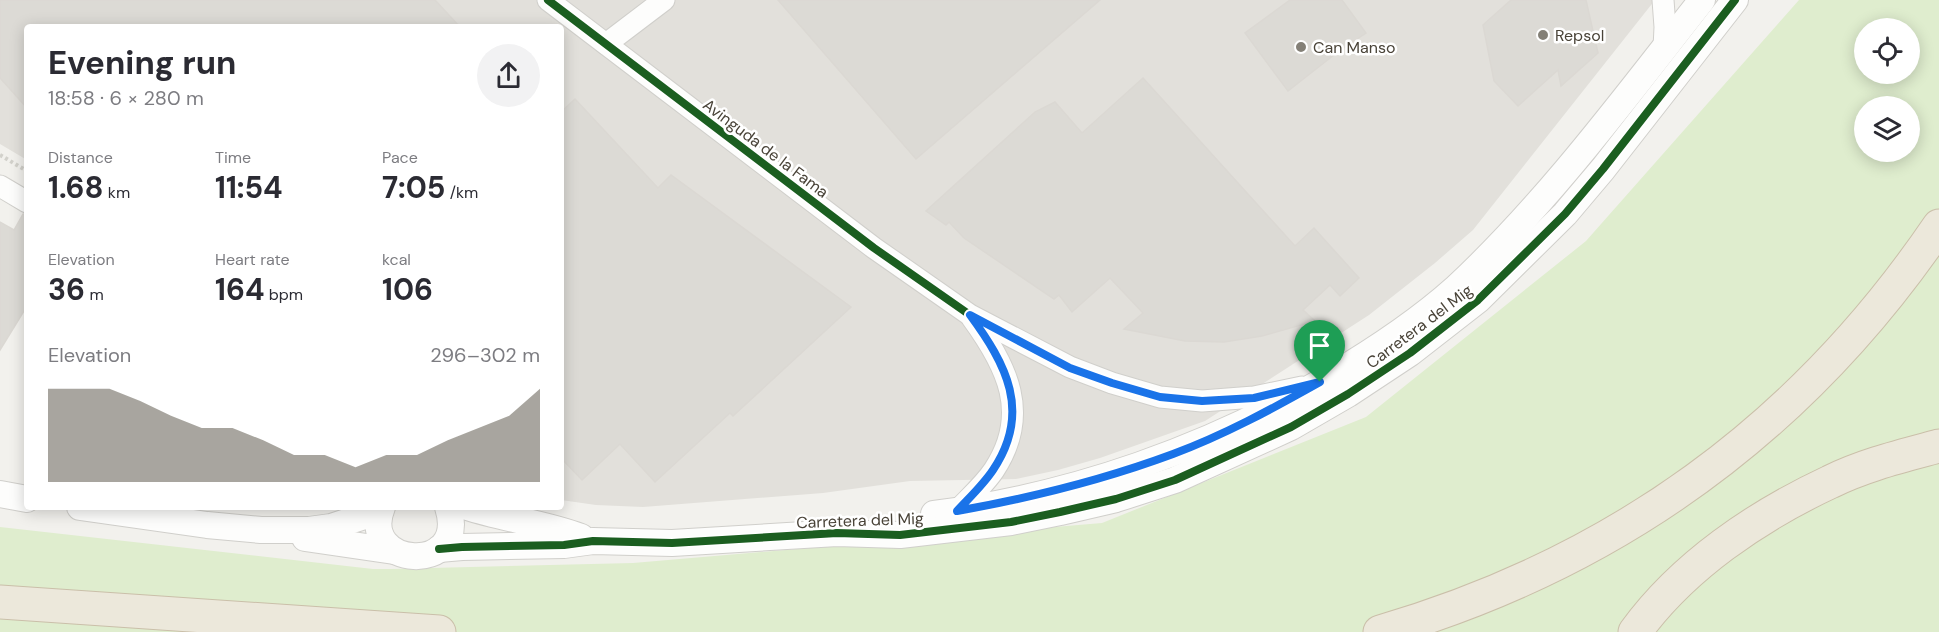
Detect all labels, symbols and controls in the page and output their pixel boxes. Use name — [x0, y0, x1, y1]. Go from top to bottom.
map controls — [1854, 18, 1920, 162]
button: locate — [1854, 18, 1920, 84]
place label: Repsol — [1555, 25, 1604, 46]
marker: Repsol — [1536, 28, 1550, 42]
place label: Can Manso — [1313, 37, 1395, 58]
marker: Can Manso — [1294, 40, 1308, 54]
text: Evening run — [48, 41, 236, 84]
button: share — [477, 44, 540, 107]
text: 18:58 · 6 × 280 m — [48, 85, 204, 111]
street label: Avinguda de la Fama — [699, 94, 833, 203]
button: layers — [1854, 96, 1920, 162]
text: Distance — [48, 147, 113, 168]
text: Time — [215, 147, 251, 168]
text: Pace — [382, 147, 418, 168]
text: 1.68 — [48, 168, 104, 207]
text: 11:54 — [215, 168, 283, 207]
text: 7:05 — [382, 168, 446, 207]
text: km — [104, 182, 130, 203]
text: /km — [446, 182, 478, 203]
text: Elevation — [48, 249, 115, 270]
text: Heart rate — [215, 249, 290, 270]
text: kcal — [382, 249, 411, 270]
text: 36 — [48, 270, 85, 309]
text: 164 — [215, 270, 264, 309]
text: 106 — [382, 270, 433, 309]
street label: Carretera del Mig — [1362, 280, 1477, 373]
text: m — [85, 284, 104, 305]
text: bpm — [264, 284, 303, 305]
pin — [1294, 320, 1345, 382]
icon: arrive — [1303, 329, 1336, 362]
text: Elevation — [48, 342, 131, 368]
text: 296–302 m — [430, 342, 540, 368]
street label: Carretera del Mig — [796, 508, 924, 533]

